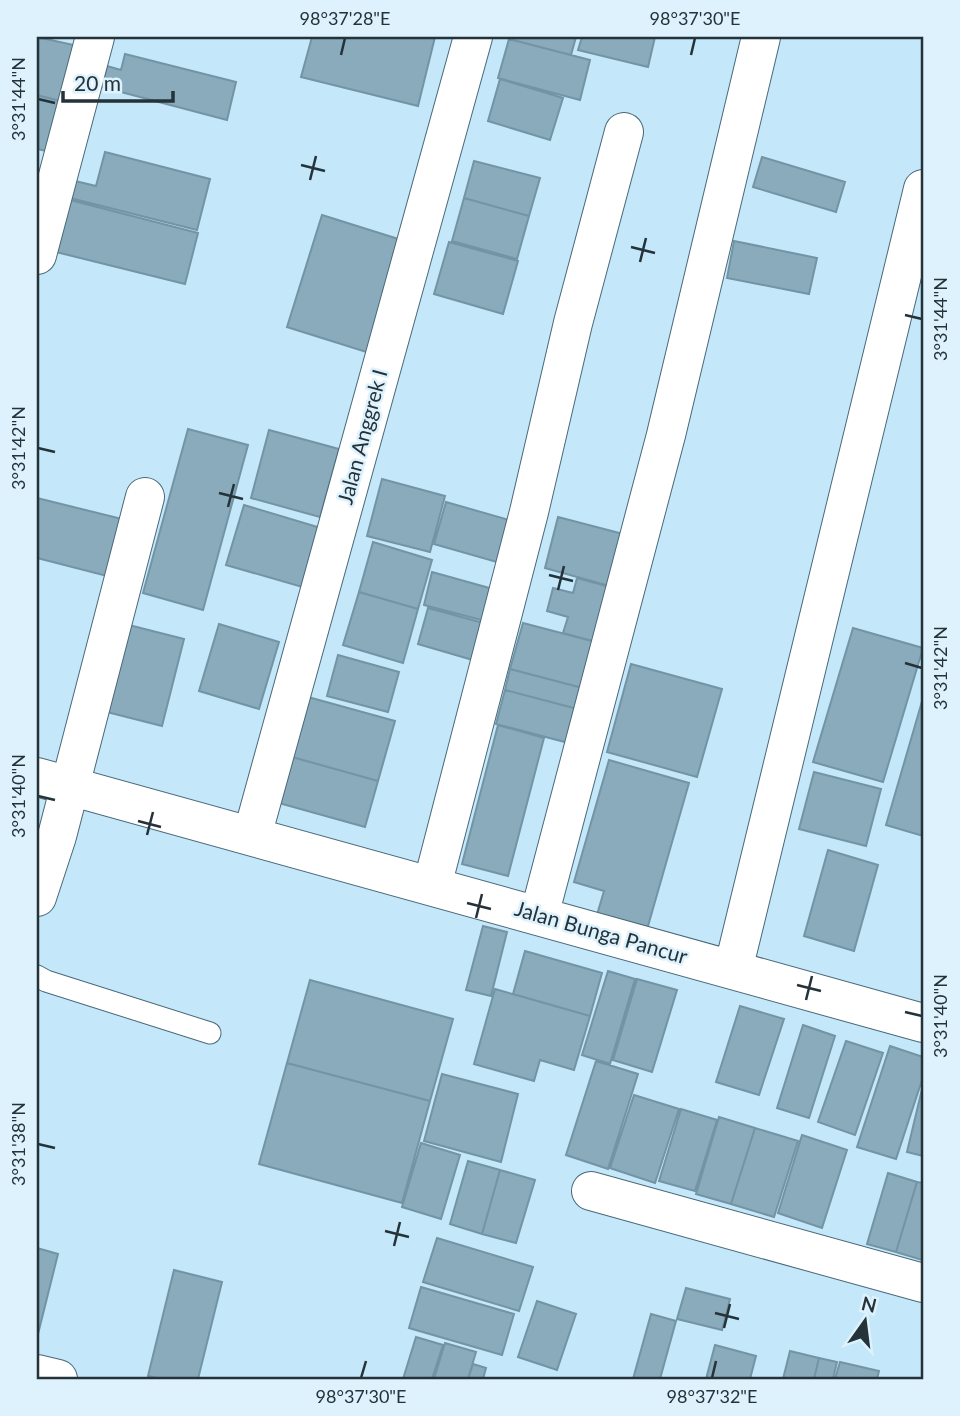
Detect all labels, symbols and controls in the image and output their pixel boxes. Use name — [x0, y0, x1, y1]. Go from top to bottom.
text: 98°37'28"E — [300, 7, 390, 29]
text: 98°37'30"E — [650, 7, 740, 29]
text: 3°31'44"N — [7, 57, 29, 141]
scale bar — [63, 60, 173, 104]
text: 20 m — [74, 70, 121, 95]
text: 3°31'44"N — [929, 277, 951, 361]
street label: Jalan Anggrek I — [332, 366, 392, 507]
text: 3°31'42"N — [7, 406, 29, 490]
text: 3°31'42"N — [929, 626, 951, 710]
text: 3°31'40"N — [7, 754, 29, 838]
street label: Jalan Bunga Pancur — [512, 895, 691, 968]
text: 3°31'40"N — [929, 974, 951, 1058]
text: 3°31'38"N — [7, 1102, 29, 1186]
north arrow — [830, 1286, 900, 1356]
text: N — [859, 1291, 879, 1317]
text: 98°37'30"E — [316, 1385, 406, 1407]
text: 98°37'32"E — [667, 1385, 757, 1407]

